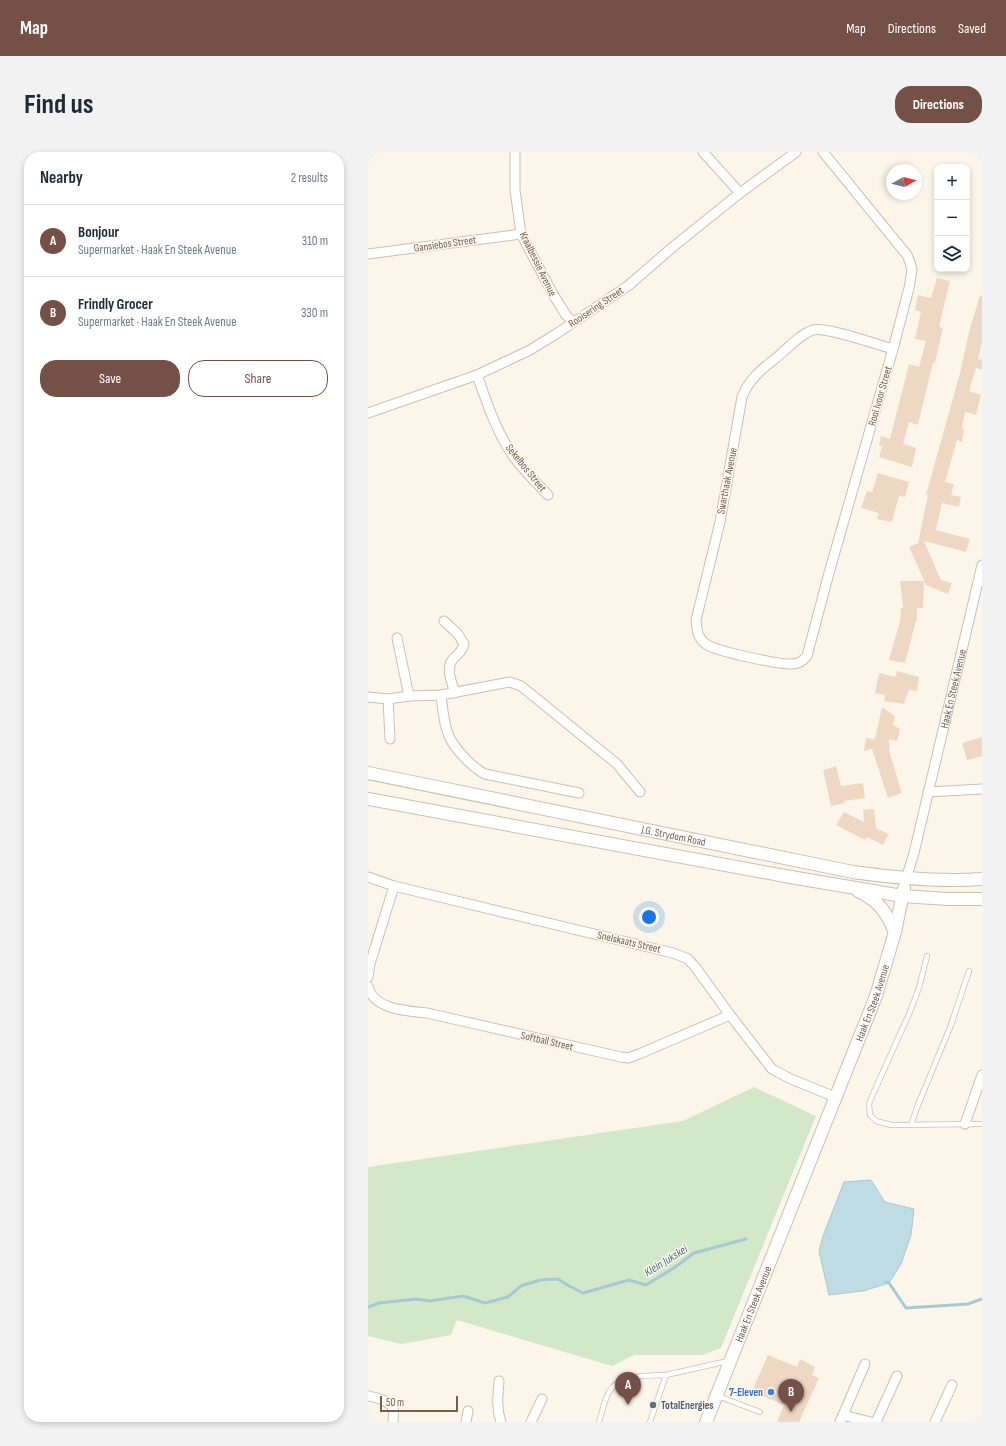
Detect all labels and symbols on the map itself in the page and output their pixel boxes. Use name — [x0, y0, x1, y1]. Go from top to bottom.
north arrow — [886, 164, 922, 200]
street label: Kraalbessie Avenue — [517, 230, 559, 298]
street label: Gansiebos Street — [413, 233, 478, 255]
street label: Rooisering Street — [566, 283, 627, 330]
street label: Rooi Ivoor Street — [865, 364, 895, 427]
street label: Sekelbos Street — [503, 441, 550, 495]
street label: Swarthaak Avenue — [714, 447, 740, 515]
street label: Haak En Steek Avenue — [937, 648, 968, 730]
street label: J.G. Strydom Road — [640, 822, 707, 848]
your location — [639, 907, 659, 927]
street label: Snelskaats Street — [596, 928, 663, 956]
street label: Haak En Steek Avenue — [852, 963, 892, 1043]
street label: Softball Street — [519, 1029, 575, 1054]
water label: Klein Jukskei — [642, 1241, 691, 1280]
street label: Haak En Steek Avenue — [732, 1264, 774, 1344]
pin: A — [615, 1372, 641, 1405]
pin: B — [778, 1379, 804, 1412]
place label: 7-Eleven — [729, 1386, 763, 1399]
marker: 7-Eleven — [766, 1387, 776, 1397]
scale bar — [380, 1394, 458, 1413]
place label: TotalEnergies — [661, 1399, 714, 1412]
marker: TotalEnergies — [648, 1400, 658, 1410]

